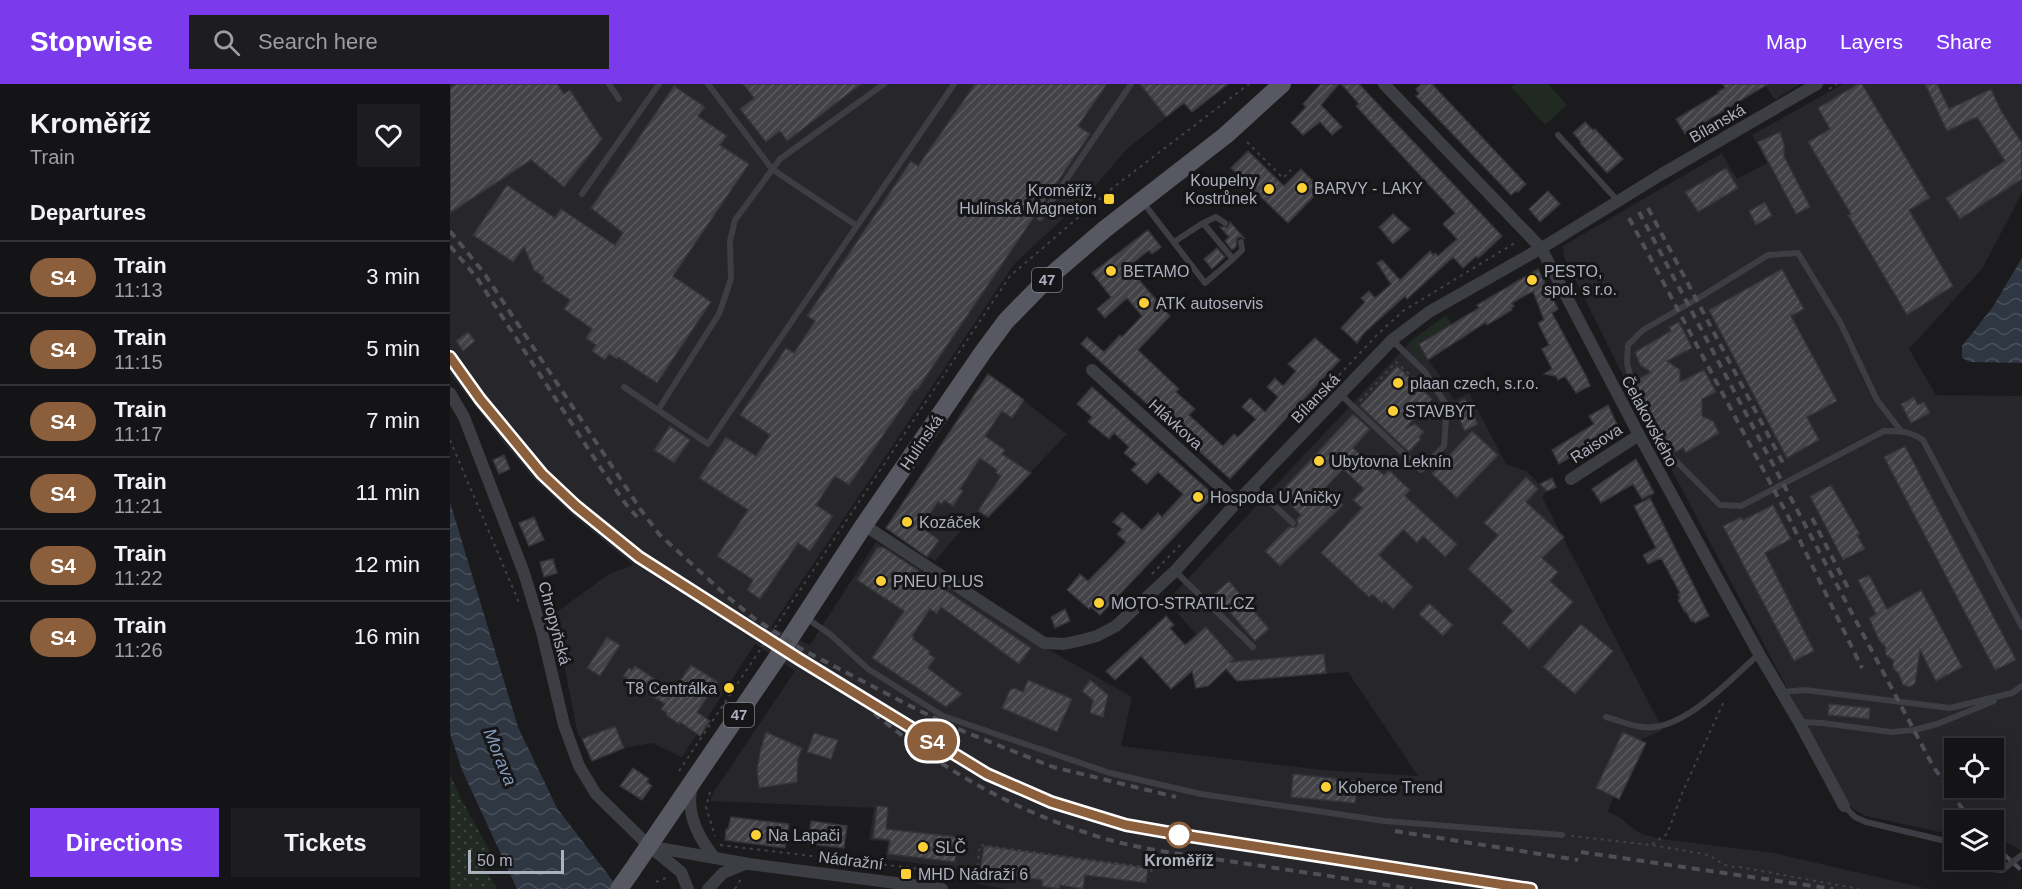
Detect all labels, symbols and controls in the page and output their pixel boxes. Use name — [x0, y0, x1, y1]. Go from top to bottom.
search box — [189, 15, 609, 69]
text: Stopwise — [30, 26, 153, 57]
icon: search — [210, 26, 243, 59]
text: Search here — [258, 29, 378, 54]
text: Map — [1766, 30, 1807, 53]
text: Layers — [1840, 30, 1903, 53]
text: Share — [1936, 30, 1992, 53]
street label: Bílanská — [1686, 101, 1748, 146]
button: heart — [357, 104, 420, 167]
text: Kroměříž — [30, 108, 151, 139]
text: Train — [30, 146, 75, 168]
place label: Koupelny Kostrůnek — [1185, 172, 1258, 207]
place label: BARVY - LAKY — [1314, 180, 1423, 197]
marker: BARVY - LAKY — [1295, 181, 1309, 195]
place label: Kroměříž, Hulínská Magneton — [959, 182, 1097, 217]
marker: Koupelny Kostrůnek — [1262, 182, 1276, 196]
marker: Kroměříž, Hulínská Magneton — [1102, 192, 1116, 206]
text: Departures — [30, 200, 146, 225]
text: Train — [114, 253, 167, 278]
place label: BETAMO — [1123, 263, 1189, 280]
place label: PESTO, spol. s r.o. — [1544, 263, 1617, 298]
text: 3 min — [366, 264, 420, 289]
marker: BETAMO — [1104, 264, 1118, 278]
text: S4 — [50, 266, 76, 289]
road number: 47 — [1032, 268, 1062, 292]
marker: PESTO, spol. s r.o. — [1525, 273, 1539, 287]
text: 11:13 — [114, 279, 163, 301]
place label: ATK autoservis — [1156, 295, 1263, 312]
marker: ATK autoservis — [1137, 296, 1151, 310]
text: Train — [114, 325, 167, 350]
text: 5 min — [366, 336, 420, 361]
text: S4 — [50, 338, 76, 361]
text: 11:15 — [114, 351, 163, 373]
street label: Bílanská — [1288, 370, 1343, 426]
street label: Čelakovského — [1618, 372, 1682, 470]
place label: plaan czech, s.r.o. — [1410, 375, 1539, 392]
marker: plaan czech, s.r.o. — [1391, 376, 1405, 390]
street label: Hlávkova — [1146, 396, 1206, 453]
text: Train — [114, 397, 167, 422]
place label: STAVBYT — [1405, 403, 1476, 420]
marker: STAVBYT — [1386, 404, 1400, 418]
text: 7 min — [366, 408, 420, 433]
text: S4 — [50, 410, 76, 433]
street label: Hulínská — [897, 412, 946, 473]
street label: Raisova — [1567, 420, 1625, 466]
text: 11:17 — [114, 423, 163, 445]
place label: Ubytovna Leknín — [1331, 453, 1451, 470]
marker: Ubytovna Leknín — [1312, 454, 1326, 468]
text: Train — [114, 469, 167, 494]
text: 11 min — [356, 480, 420, 505]
text: S4 — [50, 482, 76, 505]
place label: Hospoda U Aničky — [1210, 489, 1341, 506]
marker: Hospoda U Aničky — [1191, 490, 1205, 504]
text: 11:21 — [114, 495, 163, 517]
place label: Kozáček — [919, 514, 981, 531]
marker: Kozáček — [900, 515, 914, 529]
text: Train — [114, 541, 167, 566]
text: 12 min — [354, 552, 420, 577]
text: S4 — [50, 554, 76, 577]
text: 11:22 — [114, 567, 163, 589]
place label: PNEU PLUS — [893, 573, 984, 590]
marker: PNEU PLUS — [874, 574, 888, 588]
street label: Chropyňská — [535, 580, 574, 667]
place label: MOTO-STRATIL.CZ — [1111, 595, 1255, 612]
marker: MOTO-STRATIL.CZ — [1092, 596, 1106, 610]
text: Train — [114, 613, 167, 638]
text: 16 min — [354, 624, 420, 649]
text: S4 — [50, 626, 76, 649]
text: 11:26 — [114, 639, 163, 661]
place label: T8 Centrálka — [625, 680, 717, 697]
marker: T8 Centrálka — [722, 681, 736, 695]
road number: 47 — [724, 703, 754, 727]
line badge: S4 — [905, 722, 959, 760]
water label: Morava — [479, 725, 521, 789]
text: S4 — [919, 730, 945, 753]
map controls — [1944, 738, 2004, 870]
button: locate — [1944, 738, 2004, 798]
place label: Koberce Trend — [1338, 779, 1443, 796]
marker: Koberce Trend — [1319, 780, 1333, 794]
button: Directions — [30, 808, 219, 877]
button: Tickets — [231, 808, 420, 877]
button: layers — [1944, 810, 2004, 870]
marker: Kroměříž — [1166, 822, 1192, 848]
place label: Na Lapači — [768, 827, 840, 844]
marker: Na Lapači — [749, 828, 763, 842]
place label: SLČ — [935, 838, 966, 856]
marker: SLČ — [916, 840, 930, 854]
scale bar — [468, 847, 564, 874]
street label: Nádražní — [818, 848, 885, 873]
text: 50 m — [477, 852, 513, 869]
place label: Kroměříž — [1144, 852, 1214, 869]
place label: MHD Nádraží 6 — [918, 866, 1028, 883]
marker: MHD Nádraží 6 — [899, 867, 913, 881]

